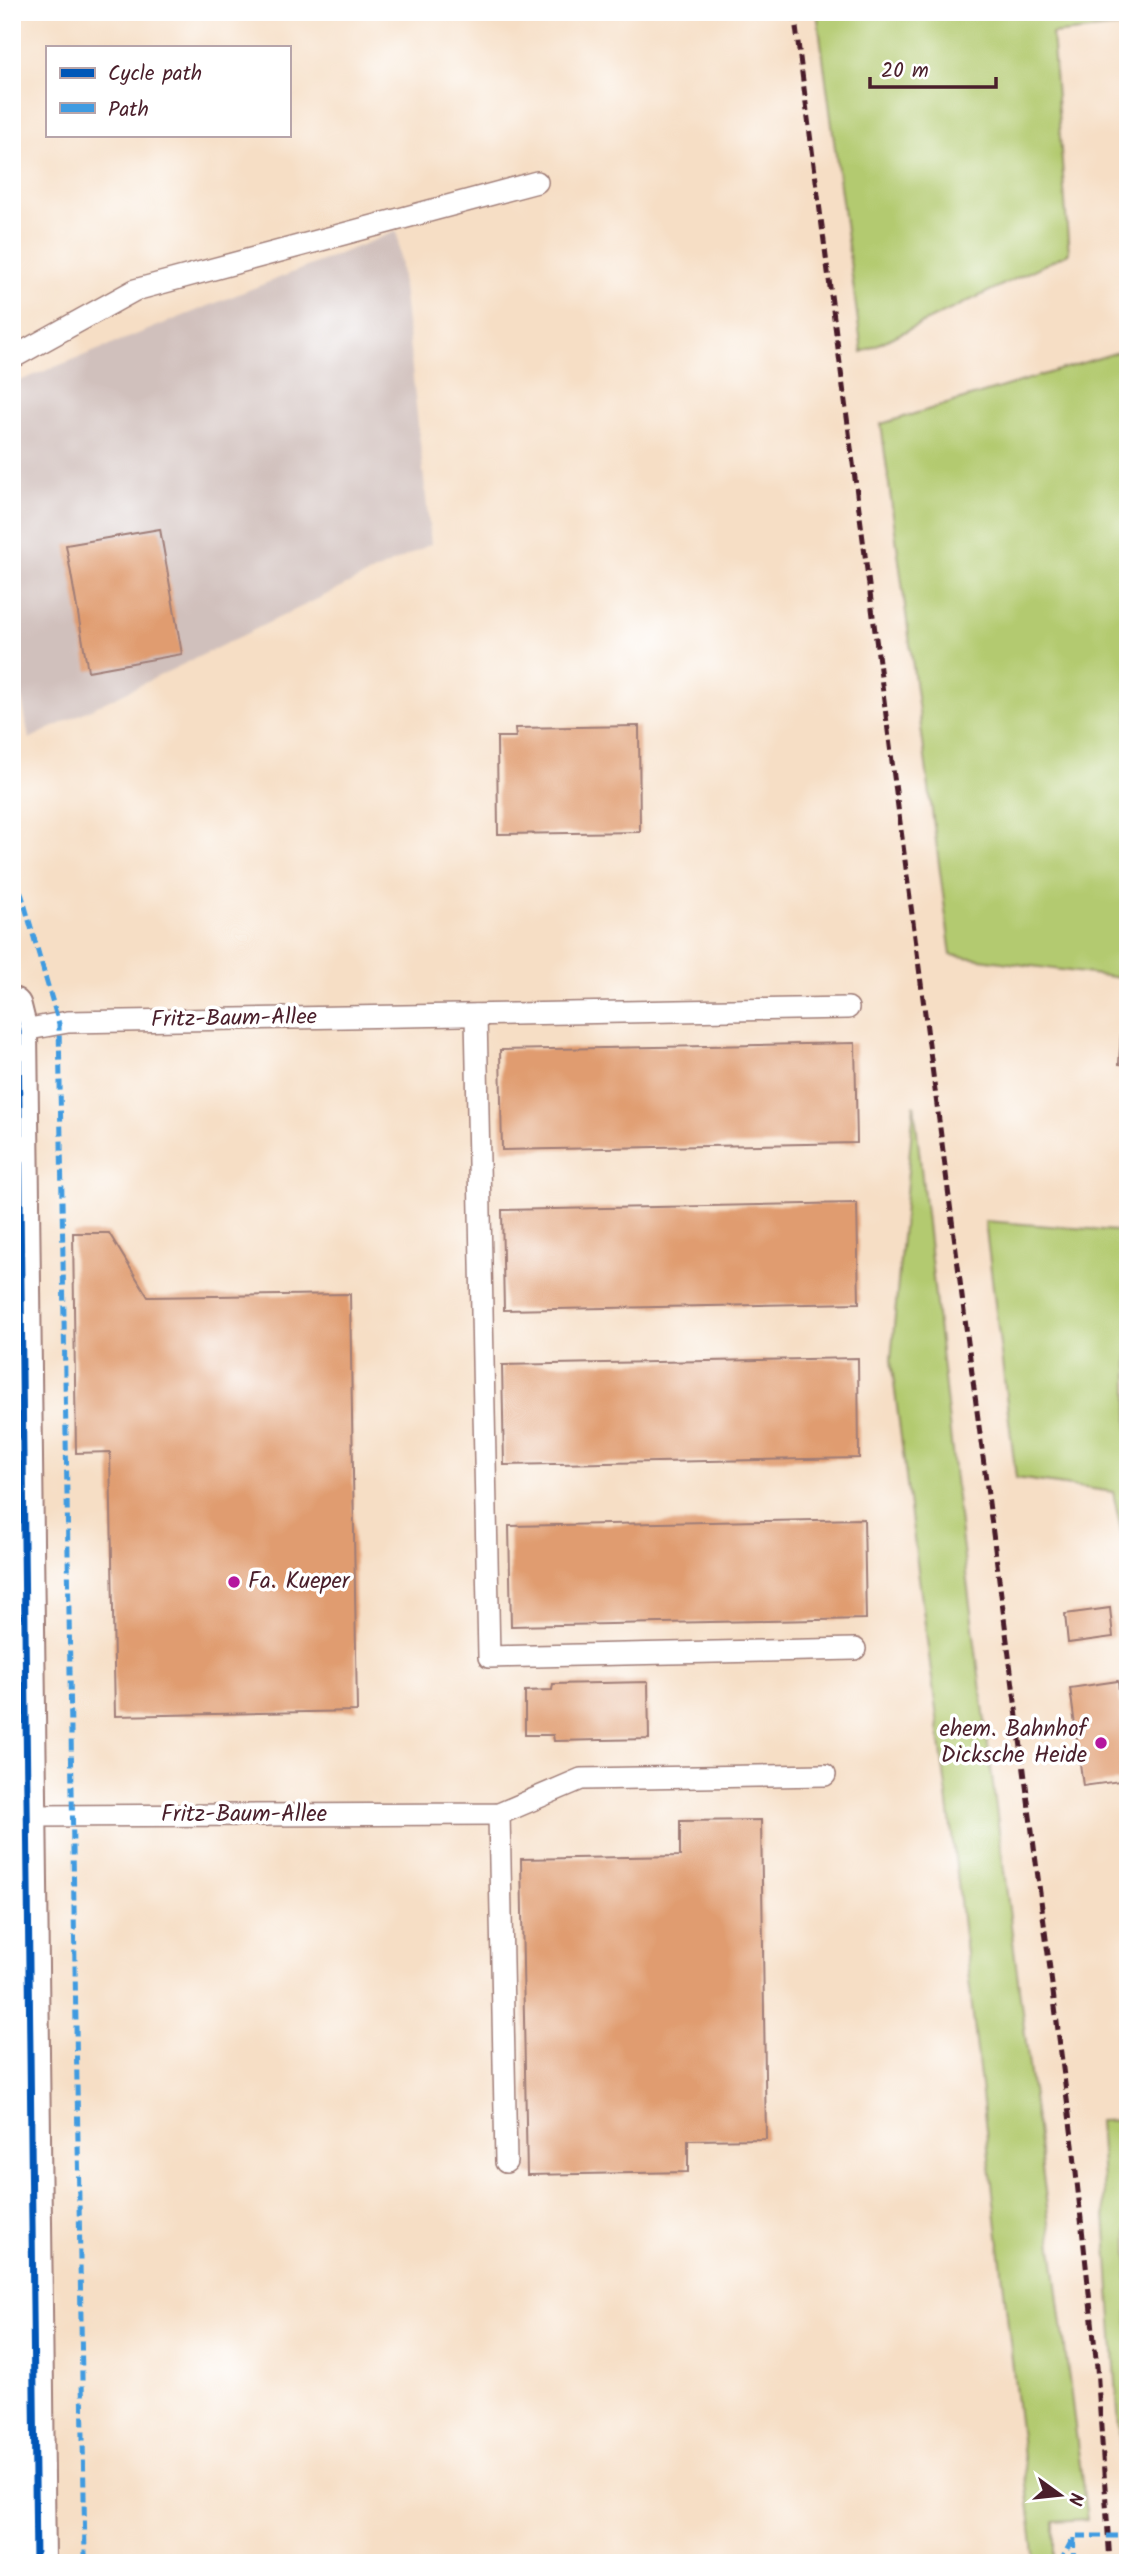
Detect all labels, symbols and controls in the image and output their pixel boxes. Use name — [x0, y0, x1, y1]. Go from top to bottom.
legend — [46, 46, 290, 136]
scale bar — [870, 46, 996, 90]
text: 20 m — [881, 55, 929, 88]
text: Cycle path — [108, 58, 202, 91]
text: Path — [108, 94, 149, 127]
street label: Fritz-Baum-Allee — [151, 1000, 317, 1038]
place label: Fa. Kueper — [248, 1564, 351, 1600]
marker: Fa. Kueper — [226, 1574, 242, 1590]
place label: ehem. Bahnhof Dicksche Heide — [940, 1712, 1089, 1774]
marker: ehem. Bahnhof Dicksche Heide — [1093, 1735, 1109, 1751]
street label: Fritz-Baum-Allee — [161, 1797, 327, 1833]
north arrow — [1024, 2460, 1094, 2530]
text: N — [1058, 2489, 1091, 2509]

